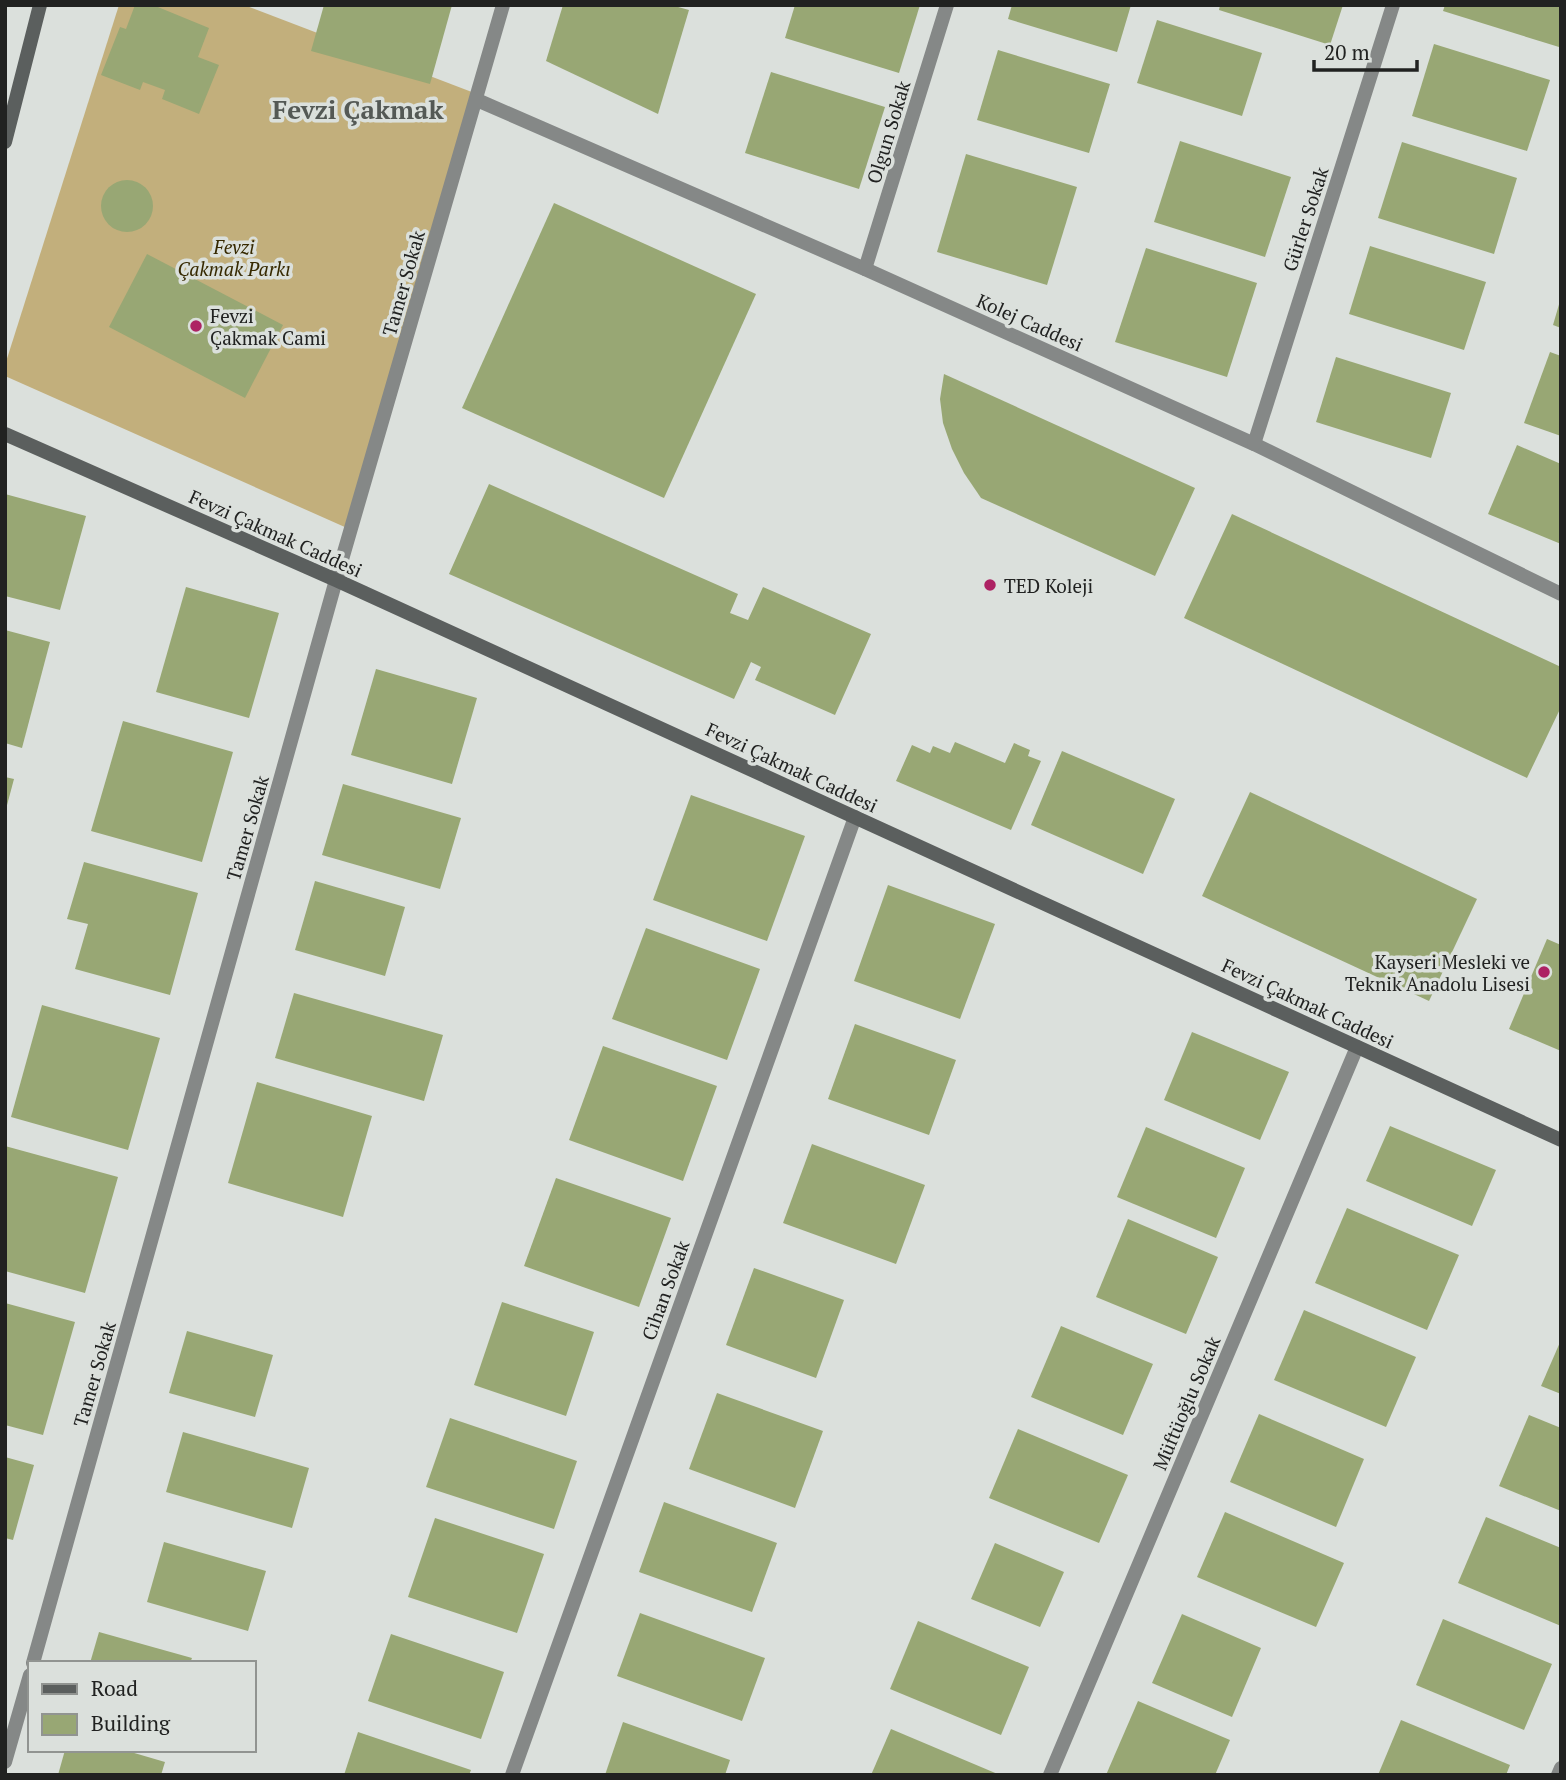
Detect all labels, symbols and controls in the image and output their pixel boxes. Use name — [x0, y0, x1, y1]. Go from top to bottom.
scale bar — [1314, 28, 1417, 72]
text: 20 m — [1324, 38, 1370, 66]
street label: Olgun Sokak — [860, 77, 916, 187]
district label: Fevzi Çakmak — [272, 92, 445, 126]
street label: Gürler Sokak — [1276, 163, 1334, 274]
street label: Tamer Sokak — [376, 227, 430, 339]
park label: Fevzi Çakmak Parkı — [178, 234, 290, 281]
street label: Kolej Caddesi — [973, 287, 1087, 357]
place label: Fevzi Çakmak Cami — [210, 303, 326, 350]
marker: Fevzi Çakmak Cami — [188, 318, 204, 334]
street label: Fevzi Çakmak Caddesi — [186, 484, 366, 582]
place label: TED Koleji — [1004, 573, 1093, 598]
marker: TED Koleji — [982, 577, 998, 593]
street label: Fevzi Çakmak Caddesi — [702, 716, 882, 818]
street label: Tamer Sokak — [220, 772, 274, 884]
place label: Kayseri Mesleki ve Teknik Anadolu Lisesi — [1345, 949, 1530, 996]
street label: Fevzi Çakmak Caddesi — [1218, 952, 1398, 1054]
marker: Kayseri Mesleki ve Teknik Anadolu Lisesi — [1536, 964, 1552, 980]
street label: Cihan Sokak — [635, 1236, 695, 1343]
street label: Tamer Sokak — [67, 1318, 121, 1430]
street label: Müftüoğlu Sokak — [1147, 1332, 1226, 1474]
legend — [28, 1661, 256, 1752]
text: Road — [91, 1674, 138, 1702]
text: Building — [91, 1709, 171, 1737]

